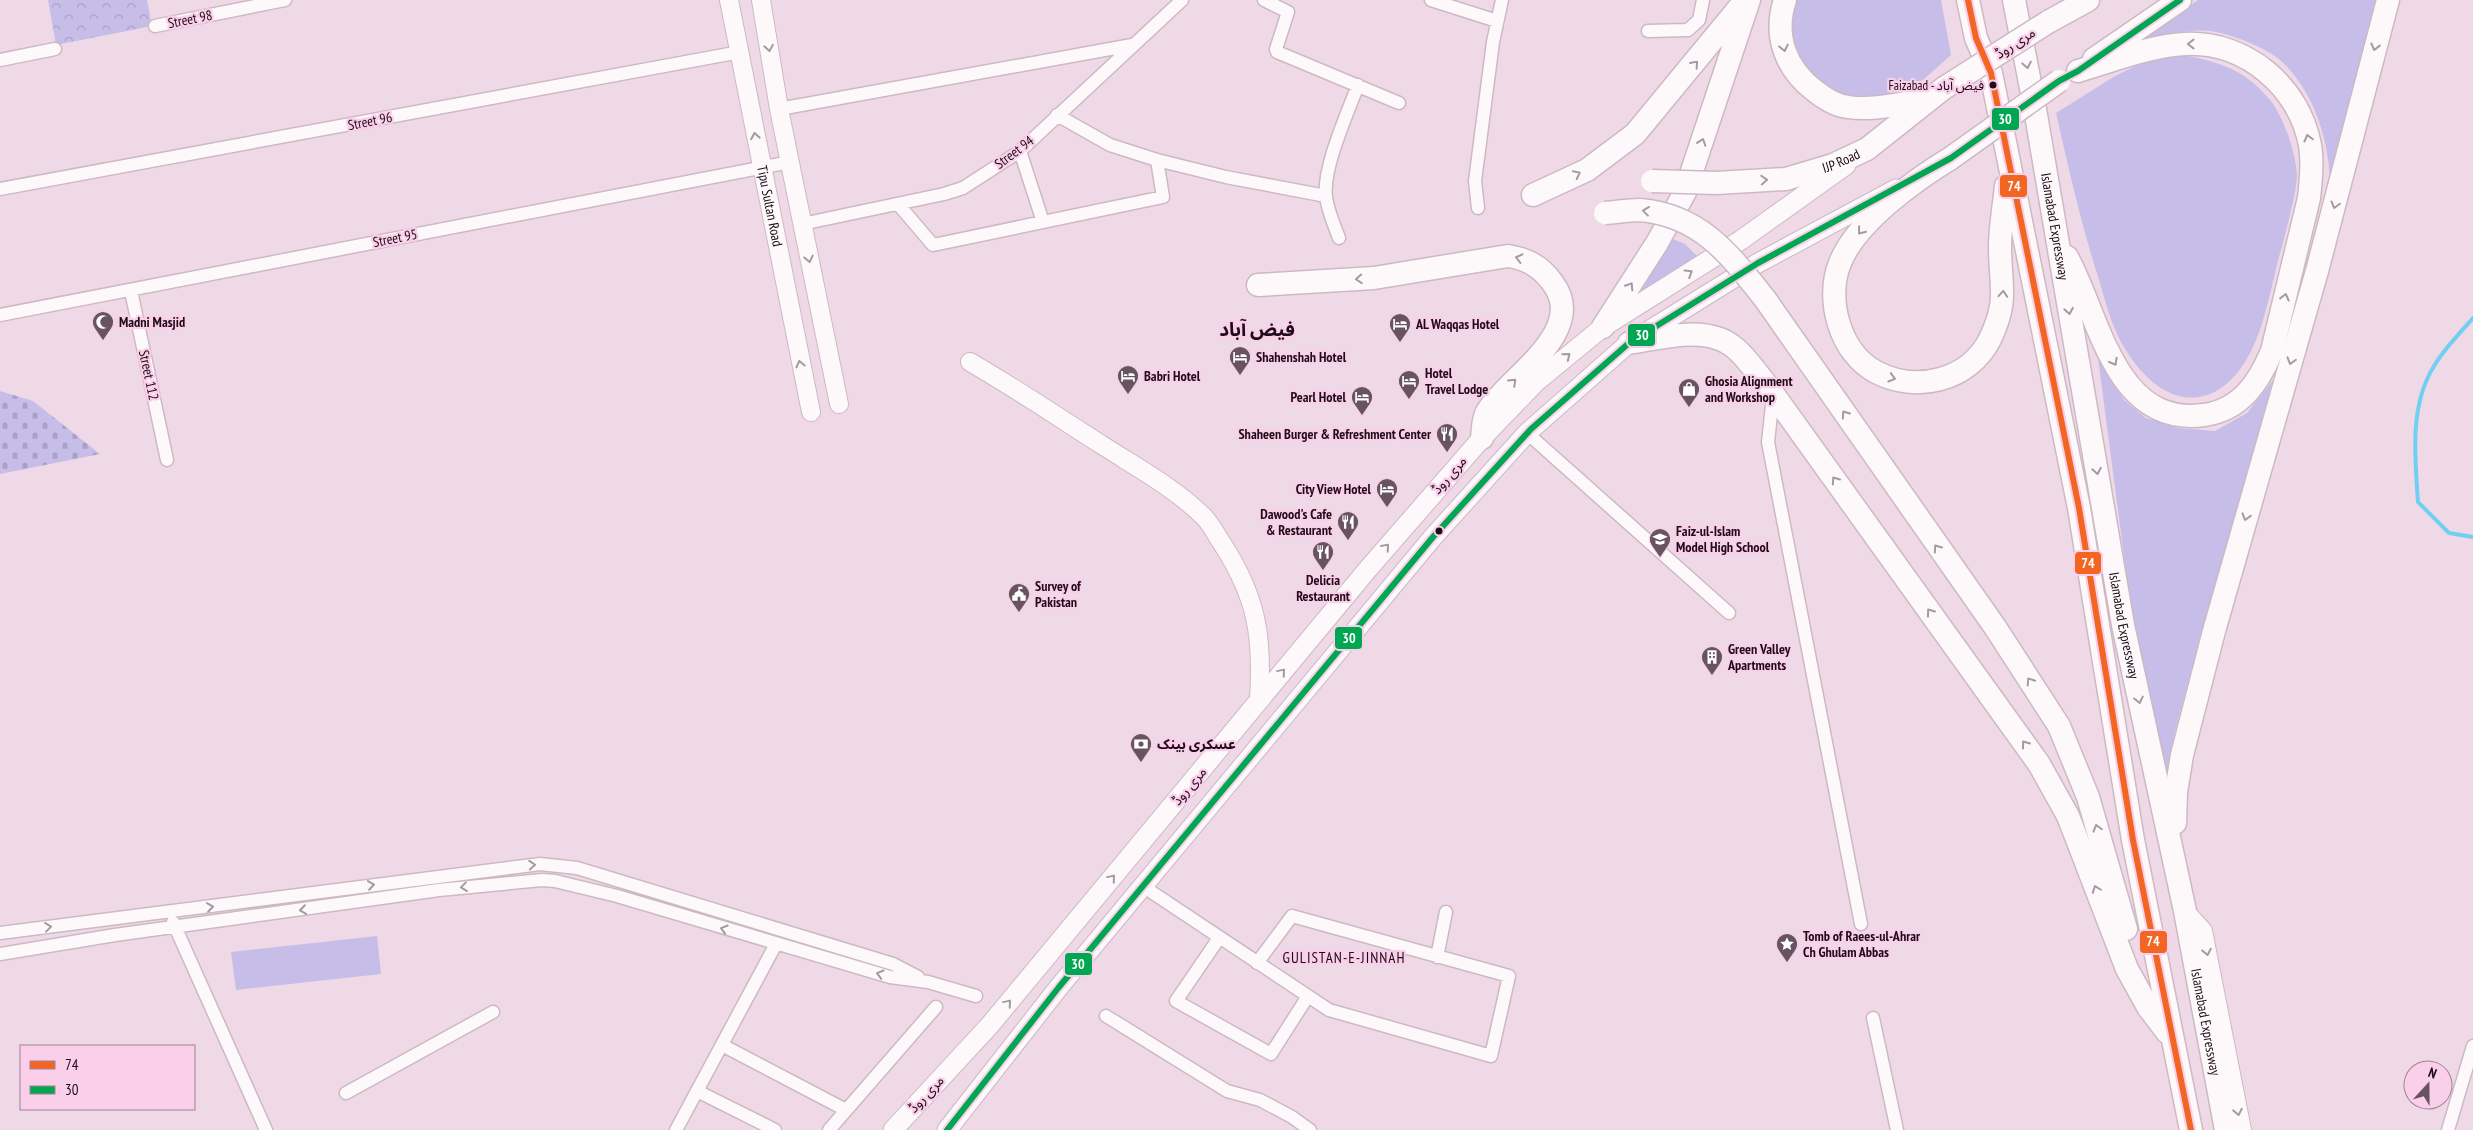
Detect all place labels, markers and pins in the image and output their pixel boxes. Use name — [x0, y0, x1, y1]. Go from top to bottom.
place label: Faizabad - فیض آباد — [1888, 77, 1984, 94]
marker: Faizabad - فیض آباد — [1988, 80, 1998, 90]
mosque icon: Madni Masjid — [91, 310, 115, 341]
hotel icon: AL Waqqas Hotel — [1388, 312, 1412, 343]
place label: Madni Masjid — [119, 313, 185, 331]
place label: AL Waqqas Hotel — [1415, 315, 1500, 333]
hotel icon: Shahenshah Hotel — [1228, 345, 1252, 376]
place label: Shahenshah Hotel — [1256, 348, 1347, 366]
hotel icon: Babri Hotel — [1116, 364, 1140, 395]
place label: Hotel Travel Lodge — [1425, 364, 1488, 398]
place label: Babri Hotel — [1144, 367, 1201, 385]
hotel icon: Hotel Travel Lodge — [1397, 369, 1421, 400]
place label: Ghosia Alignment and Workshop — [1705, 372, 1792, 406]
shop icon: Ghosia Alignment and Workshop — [1677, 377, 1701, 408]
hotel icon: Pearl Hotel — [1350, 385, 1374, 416]
place label: Pearl Hotel — [1290, 388, 1347, 406]
restaurant icon: Shaheen Burger & Refreshment Center — [1435, 422, 1459, 453]
place label: Shaheen Burger & Refreshment Center — [1238, 425, 1432, 443]
hotel icon: City View Hotel — [1375, 477, 1399, 508]
place label: City View Hotel — [1296, 480, 1372, 498]
place label: Dawood's Cafe & Restaurant — [1260, 505, 1332, 539]
restaurant icon: Dawood's Cafe & Restaurant — [1336, 510, 1360, 541]
place label: Faiz-ul-Islam Model High School — [1676, 522, 1770, 556]
unlabelled marker — [1434, 526, 1444, 536]
school or university icon: Faiz-ul-Islam Model High School — [1648, 527, 1672, 558]
restaurant icon: Delicia Restaurant — [1311, 540, 1335, 571]
place label: Delicia Restaurant — [1296, 571, 1350, 605]
place label: Survey of Pakistan — [1035, 577, 1082, 611]
public building icon: Survey of Pakistan — [1007, 582, 1031, 613]
place label: Green Valley Apartments — [1727, 640, 1791, 674]
building icon: Green Valley Apartments — [1700, 645, 1724, 676]
bank icon: عسکری بینک — [1129, 732, 1153, 763]
place label: عسکری بینک — [1157, 735, 1236, 753]
place label: Tomb of Raees-ul-Ahrar Ch Ghulam Abbas — [1803, 927, 1921, 961]
place icon: Tomb of Raees-ul-Ahrar Ch Ghulam Abbas — [1775, 932, 1799, 963]

